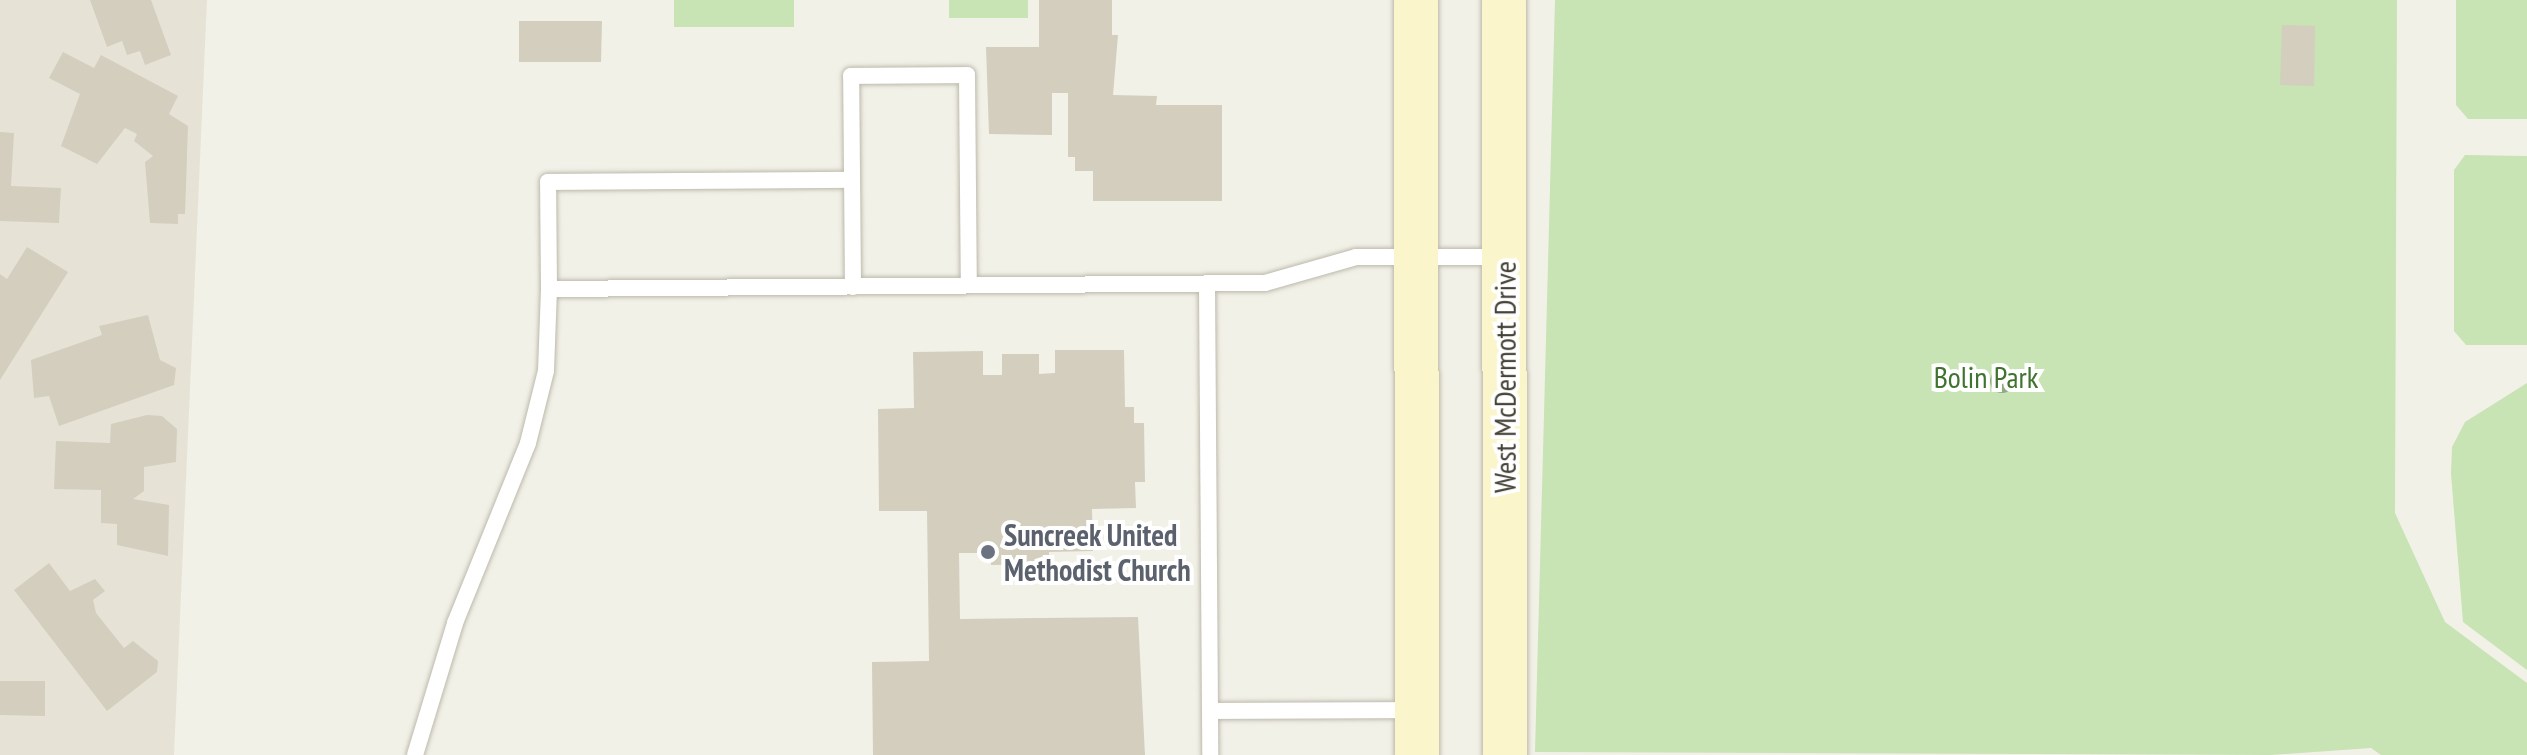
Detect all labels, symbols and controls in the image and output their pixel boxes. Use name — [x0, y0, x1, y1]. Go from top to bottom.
street label: West McDermott Drive — [1487, 261, 1523, 493]
park label: Bolin Park — [1934, 359, 2038, 395]
place label: Suncreek United Methodist Church — [1004, 517, 1191, 588]
marker: Suncreek United Methodist Church — [979, 543, 997, 561]

